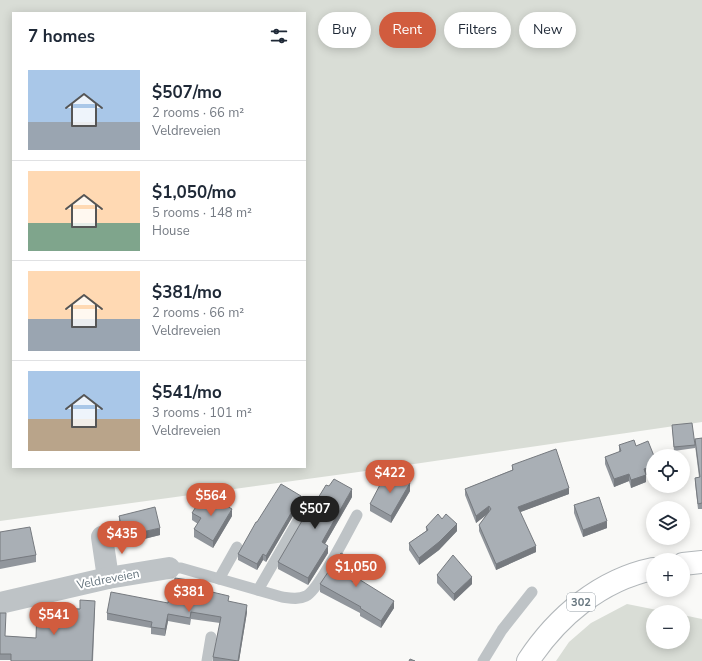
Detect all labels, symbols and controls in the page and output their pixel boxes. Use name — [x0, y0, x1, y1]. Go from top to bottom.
chip: Buy — [318, 12, 371, 48]
chip: Rent — [379, 12, 436, 48]
chip: Filters — [444, 12, 511, 48]
chip: New — [519, 12, 576, 48]
text: 7 homes — [28, 25, 95, 48]
icon: filters — [268, 25, 290, 47]
text: $507/mo — [152, 81, 222, 104]
icon: home — [60, 86, 108, 134]
text: 2 rooms · 66 m² — [152, 104, 244, 122]
text: Veldreveien — [152, 122, 221, 140]
text: $1,050/mo — [152, 181, 236, 204]
icon: home — [60, 187, 108, 235]
text: 5 rooms · 148 m² — [152, 204, 252, 222]
text: House — [152, 222, 190, 240]
text: $381/mo — [152, 281, 222, 304]
icon: home — [60, 287, 108, 335]
text: 2 rooms · 66 m² — [152, 304, 244, 322]
text: Veldreveien — [152, 322, 221, 340]
text: $541/mo — [152, 381, 222, 404]
icon: home — [60, 387, 108, 435]
text: 3 rooms · 101 m² — [152, 404, 252, 422]
text: Veldreveien — [152, 422, 221, 440]
map controls — [646, 449, 690, 649]
button: locate — [646, 449, 690, 493]
pin: $422 — [366, 460, 414, 494]
text: $422 — [374, 464, 406, 482]
pin: $564 — [187, 483, 235, 517]
text: $564 — [195, 487, 227, 505]
pin: $507 — [291, 496, 339, 530]
text: $507 — [299, 500, 331, 518]
button: layers — [646, 501, 690, 545]
pin: $435 — [98, 521, 146, 555]
text: $435 — [106, 525, 138, 543]
button: + — [646, 553, 690, 597]
pin: $1,050 — [323, 554, 389, 588]
text: $1,050 — [335, 558, 377, 576]
street label: Veldreveien — [74, 565, 141, 593]
pin: $381 — [165, 579, 213, 613]
text: $381 — [173, 583, 205, 601]
road number: 302 — [567, 593, 595, 611]
pin: $541 — [30, 602, 78, 636]
button: − — [646, 605, 690, 649]
text: $541 — [38, 606, 70, 624]

